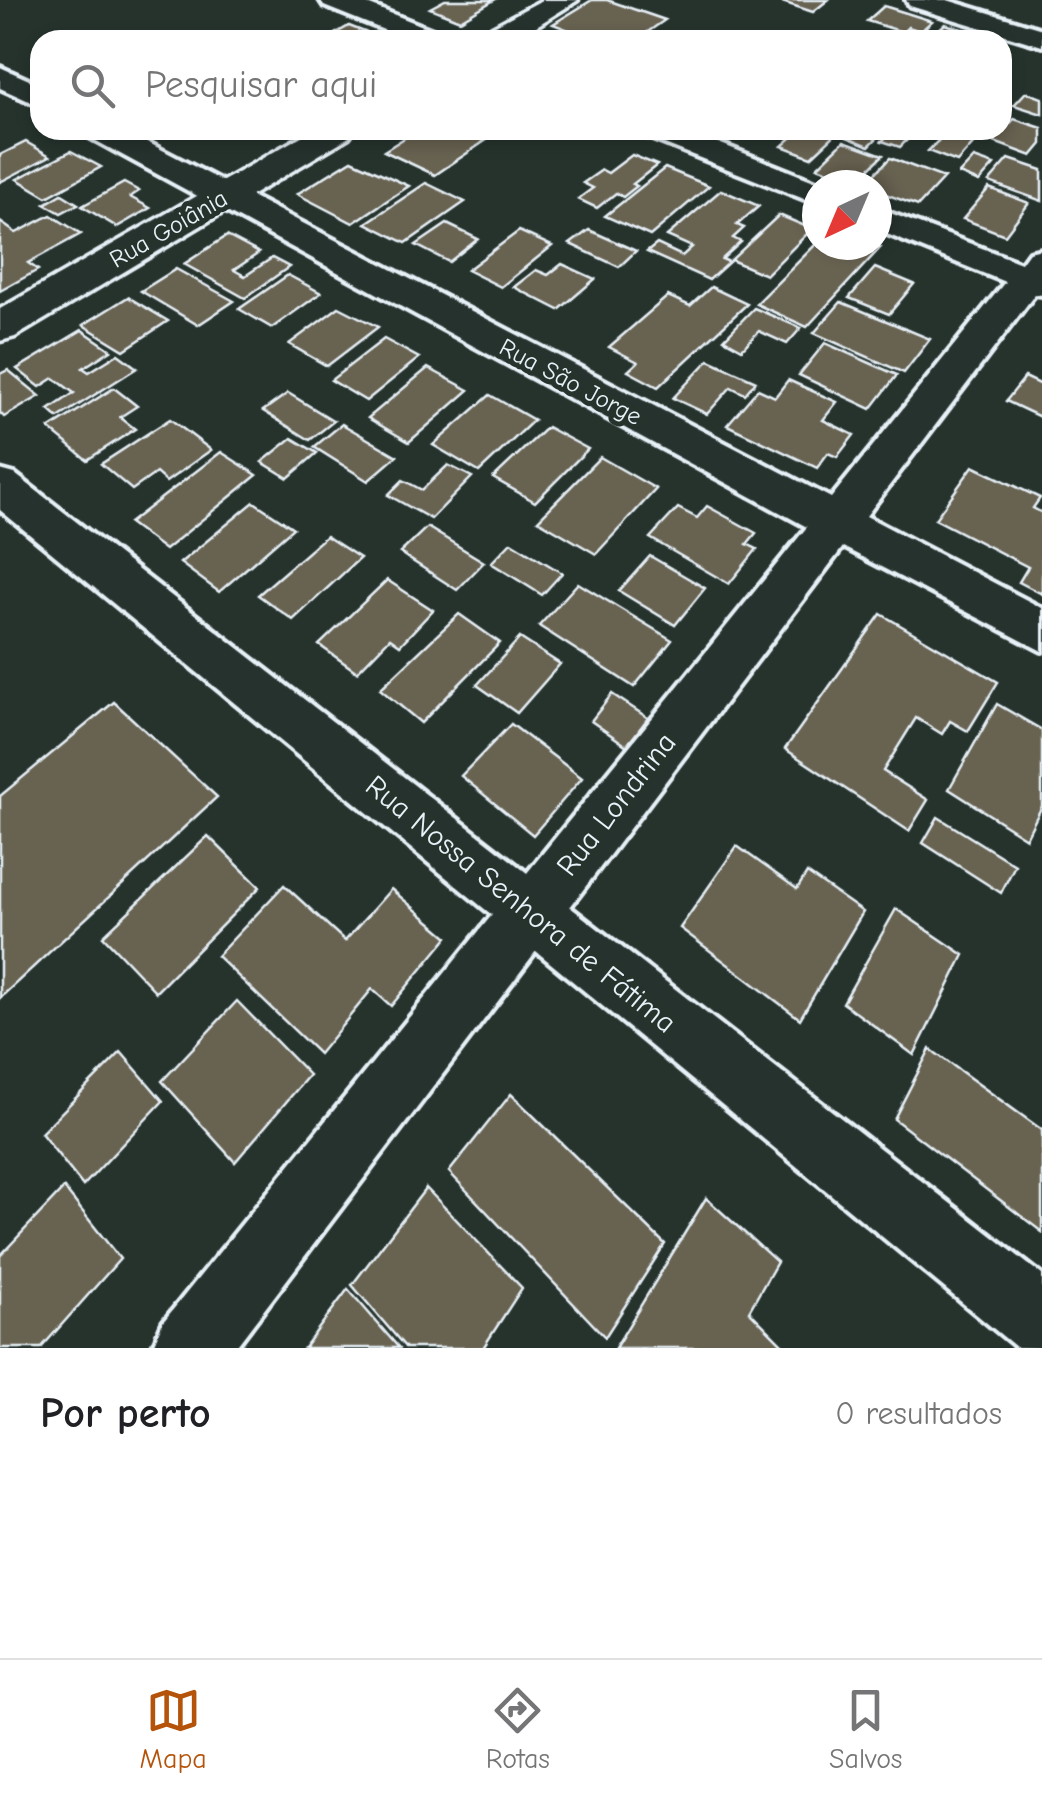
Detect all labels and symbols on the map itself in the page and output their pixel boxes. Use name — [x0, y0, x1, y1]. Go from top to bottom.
north arrow — [802, 170, 892, 260]
street label: Rua Goiânia — [104, 183, 232, 274]
street label: Rua São Jorge — [495, 332, 647, 431]
street label: Rua Londrina — [550, 726, 683, 883]
street label: Rua Nossa Senhora de Fátima — [358, 768, 683, 1040]

